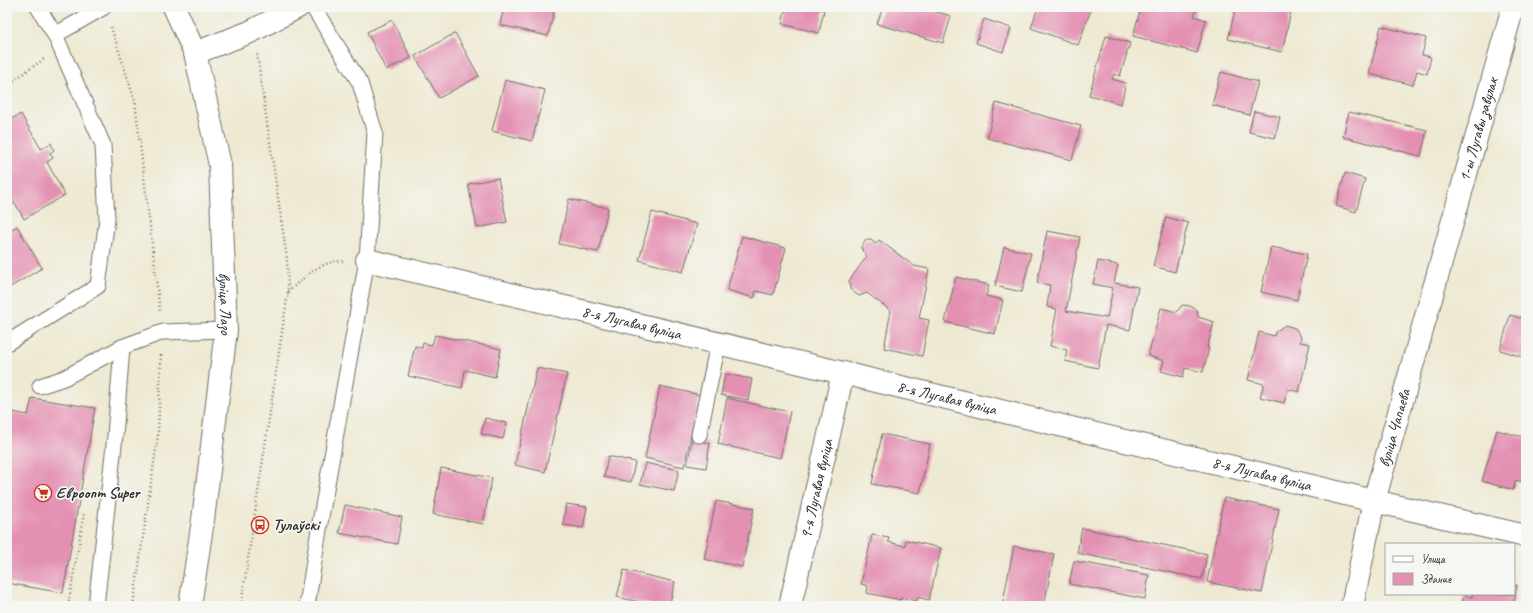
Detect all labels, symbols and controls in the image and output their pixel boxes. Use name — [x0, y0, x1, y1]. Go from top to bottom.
street label: 1-ы Лугавы завулак — [1454, 74, 1503, 184]
street label: вуліца Лазо — [214, 272, 236, 337]
street label: 8-я Лугавая вуліца — [580, 301, 684, 345]
street label: 8-я Лугавая вуліца — [895, 376, 999, 420]
street label: вуліца Чапаева — [1374, 385, 1415, 469]
street label: 9-я Лугавая вуліца — [796, 436, 838, 541]
street label: 8-я Лугавая вуліца — [1210, 452, 1314, 496]
supermarket icon: Евроопт Super — [33, 483, 53, 503]
place label: Евроопт Super — [56, 483, 142, 503]
bus stop icon: Тулаўскі — [250, 515, 270, 535]
place label: Тулаўскі — [273, 515, 321, 535]
legend — [1385, 543, 1515, 595]
text: Улица — [1421, 551, 1446, 567]
text: Здание — [1421, 571, 1452, 587]

